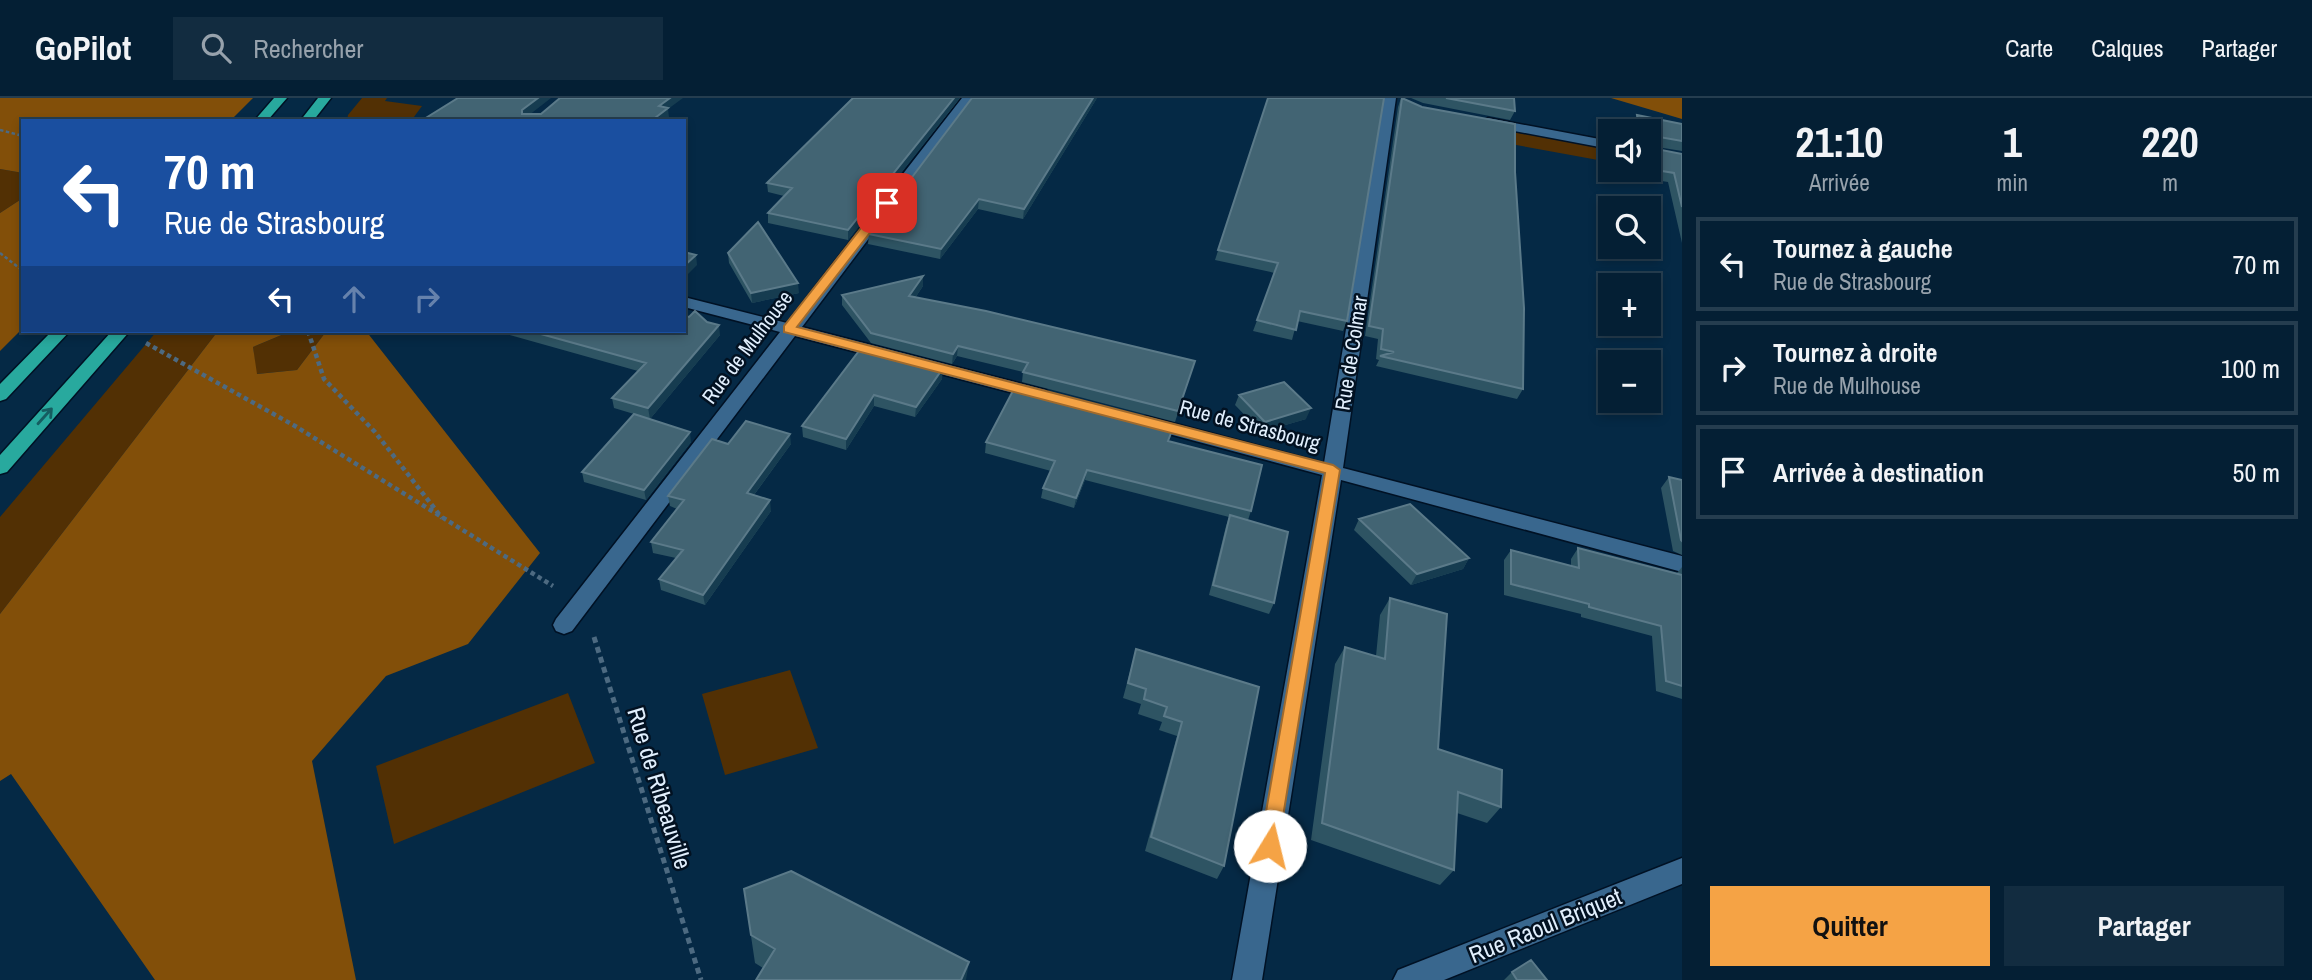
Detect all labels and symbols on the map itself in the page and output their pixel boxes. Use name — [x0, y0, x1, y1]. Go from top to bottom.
pin — [857, 173, 917, 233]
street label: Rue de Mulhouse — [695, 284, 799, 410]
street label: Rue de Colmar — [1328, 293, 1374, 412]
street label: Rue de Strasbourg — [1176, 392, 1324, 458]
one-way arrow — [37, 407, 53, 425]
street label: Rue de Ribeauville — [620, 703, 700, 873]
position arrow — [1233, 809, 1307, 883]
street label: Rue Raoul Briquet — [1464, 880, 1627, 970]

